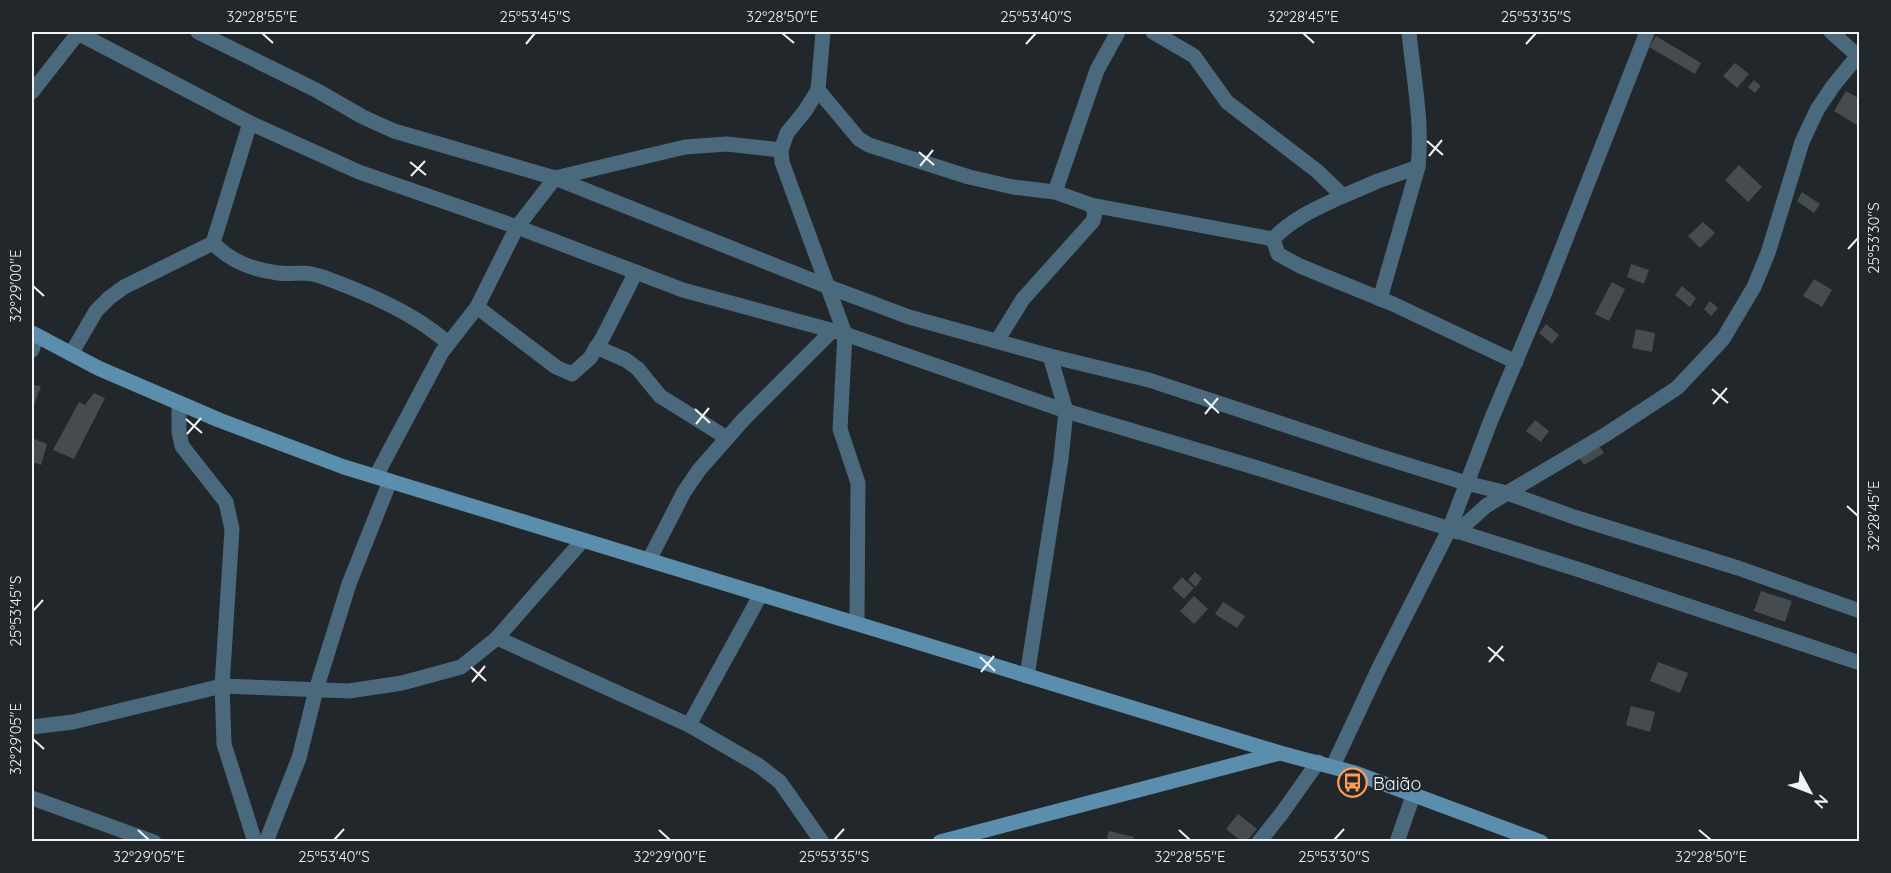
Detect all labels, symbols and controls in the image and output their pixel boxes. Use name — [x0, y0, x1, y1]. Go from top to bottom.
text: 32°28'55"E — [226, 7, 298, 26]
text: 25°53'45"S — [500, 7, 570, 26]
text: 32°28'50"E — [746, 7, 818, 26]
text: 25°53'40"S — [1000, 7, 1072, 26]
text: 32°28'45"E — [1268, 7, 1338, 26]
text: 25°53'35"S — [1501, 7, 1571, 26]
text: 25°53'30"S — [1864, 202, 1883, 274]
text: 32°29'00"E — [6, 250, 25, 322]
text: 32°28'45"E — [1864, 481, 1883, 551]
text: 25°53'45"S — [6, 576, 25, 646]
text: 32°29'05"E — [6, 703, 25, 775]
north arrow — [1780, 762, 1840, 822]
bus stop icon: Baião — [1336, 767, 1368, 799]
place label: Baião — [1373, 772, 1421, 795]
text: N — [1810, 791, 1833, 813]
text: 32°29'05"E — [113, 847, 185, 866]
text: 25°53'40"S — [298, 847, 370, 866]
text: 32°29'00"E — [634, 847, 706, 866]
text: 25°53'35"S — [799, 847, 869, 866]
text: 32°28'55"E — [1154, 847, 1226, 866]
text: 25°53'30"S — [1298, 847, 1370, 866]
text: 32°28'50"E — [1675, 847, 1747, 866]

